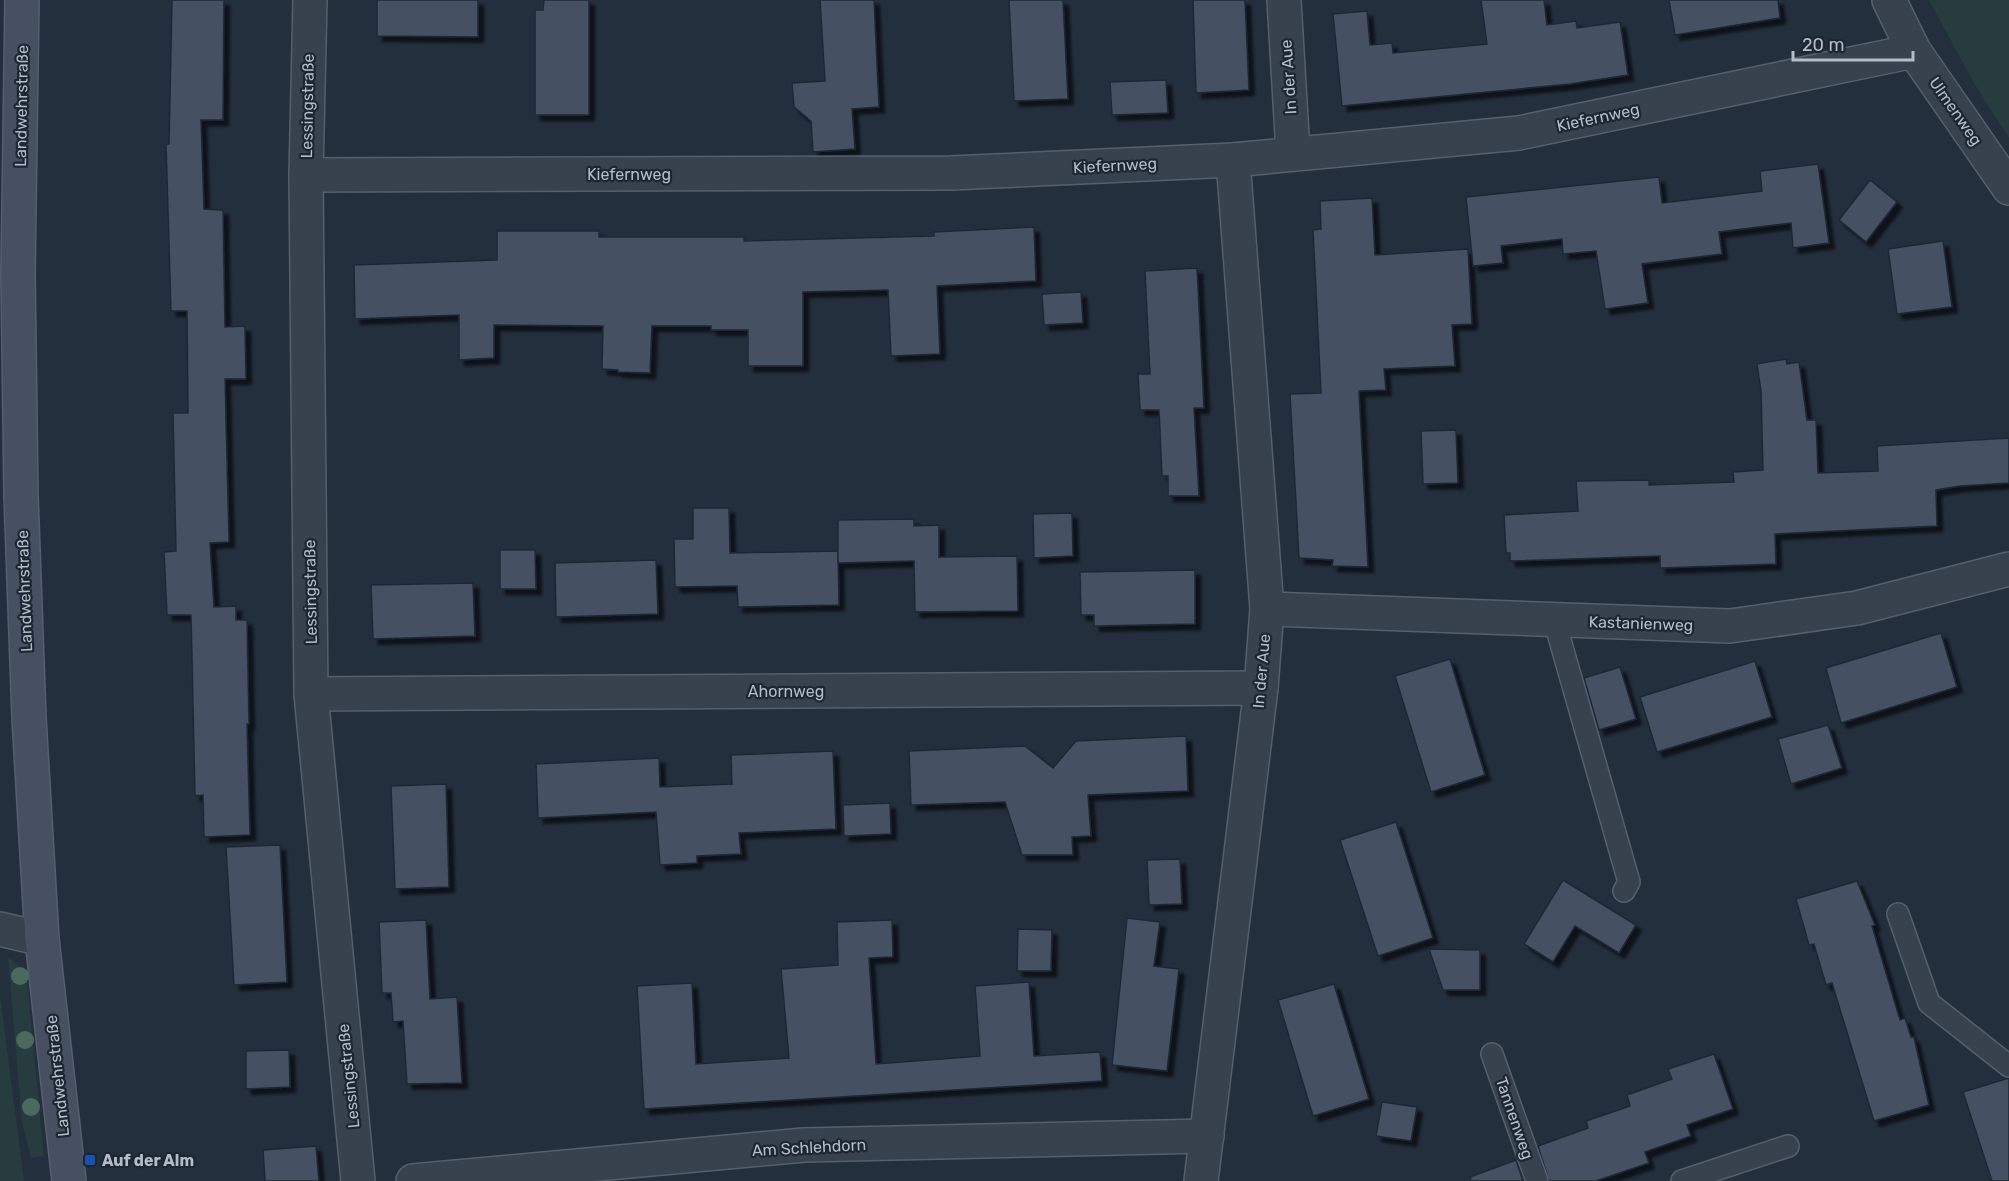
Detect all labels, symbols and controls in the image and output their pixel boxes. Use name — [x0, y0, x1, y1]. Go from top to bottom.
scale bar — [1793, 24, 1913, 62]
text: 20 m — [1802, 34, 1844, 56]
street label: In der Aue — [1276, 39, 1301, 115]
street label: Landwehrstraße — [11, 45, 32, 167]
street label: Lessingstraße — [297, 53, 318, 159]
street label: Ulmenweg — [1925, 73, 1986, 149]
street label: Kiefernweg — [1555, 99, 1641, 136]
street label: Kiefernweg — [1073, 154, 1158, 177]
street label: Kiefernweg — [587, 165, 671, 184]
street label: Landwehrstraße — [13, 530, 36, 652]
street label: Lessingstraße — [300, 539, 321, 645]
street label: Kastanienweg — [1588, 612, 1694, 635]
street label: In der Aue — [1249, 633, 1274, 709]
street label: Ahornweg — [748, 682, 824, 701]
street label: Landwehrstraße — [42, 1014, 73, 1138]
street label: Lessingstraße — [334, 1023, 363, 1129]
street label: Tannenweg — [1492, 1075, 1537, 1162]
street label: Am Schlehdorn — [751, 1135, 867, 1160]
place label: Auf der Alm — [102, 1151, 194, 1170]
marker: Auf der Alm — [83, 1153, 97, 1167]

